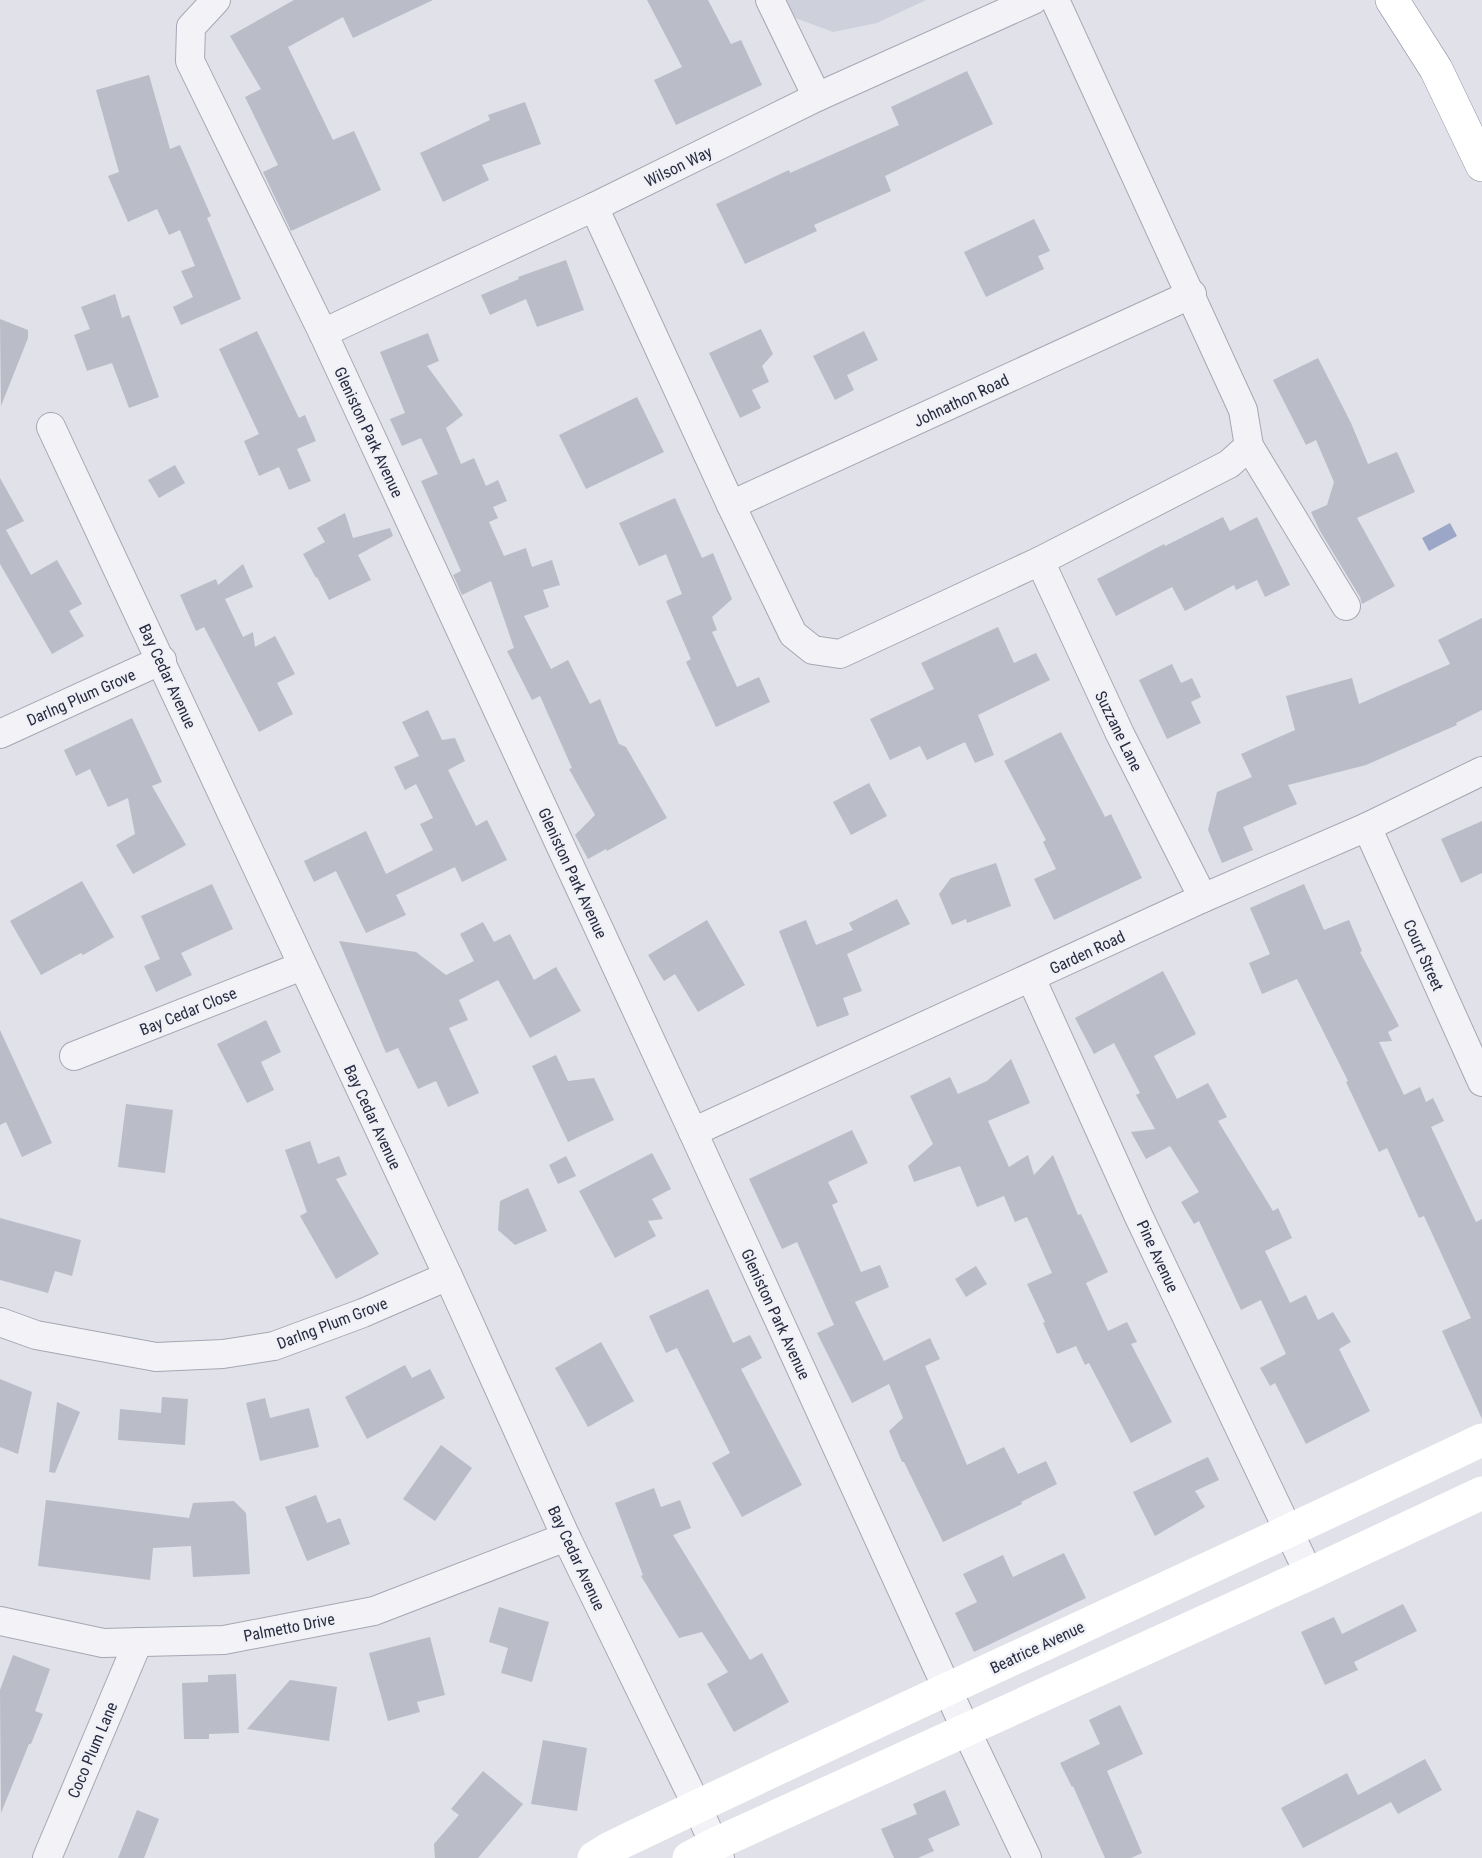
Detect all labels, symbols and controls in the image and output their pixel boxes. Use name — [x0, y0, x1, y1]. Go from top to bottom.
street label: Wilson Way — [642, 142, 715, 191]
street label: Gleniston Park Avenue — [330, 364, 407, 500]
street label: Johnathon Road — [911, 370, 1012, 431]
street label: Bay Cedar Avenue — [135, 621, 200, 732]
street label: Darlng Plum Grove — [24, 665, 139, 730]
street label: Suzzane Lane — [1091, 688, 1146, 775]
street label: Gleniston Park Avenue — [534, 805, 611, 941]
street label: Court Street — [1399, 917, 1448, 994]
street label: Garden Road — [1047, 927, 1128, 978]
street label: Bay Cedar Close — [137, 983, 239, 1040]
street label: Bay Cedar Avenue — [340, 1062, 405, 1173]
street label: Pine Avenue — [1133, 1217, 1183, 1295]
street label: Gleniston Park Avenue — [737, 1246, 814, 1382]
street label: Darlng Plum Grove — [274, 1294, 390, 1353]
street label: Bay Cedar Avenue — [544, 1503, 609, 1614]
street label: Palmetto Drive — [242, 1609, 336, 1646]
street label: Beatrice Avenue — [987, 1617, 1087, 1678]
street label: Coco Plum Lane — [64, 1699, 121, 1801]

